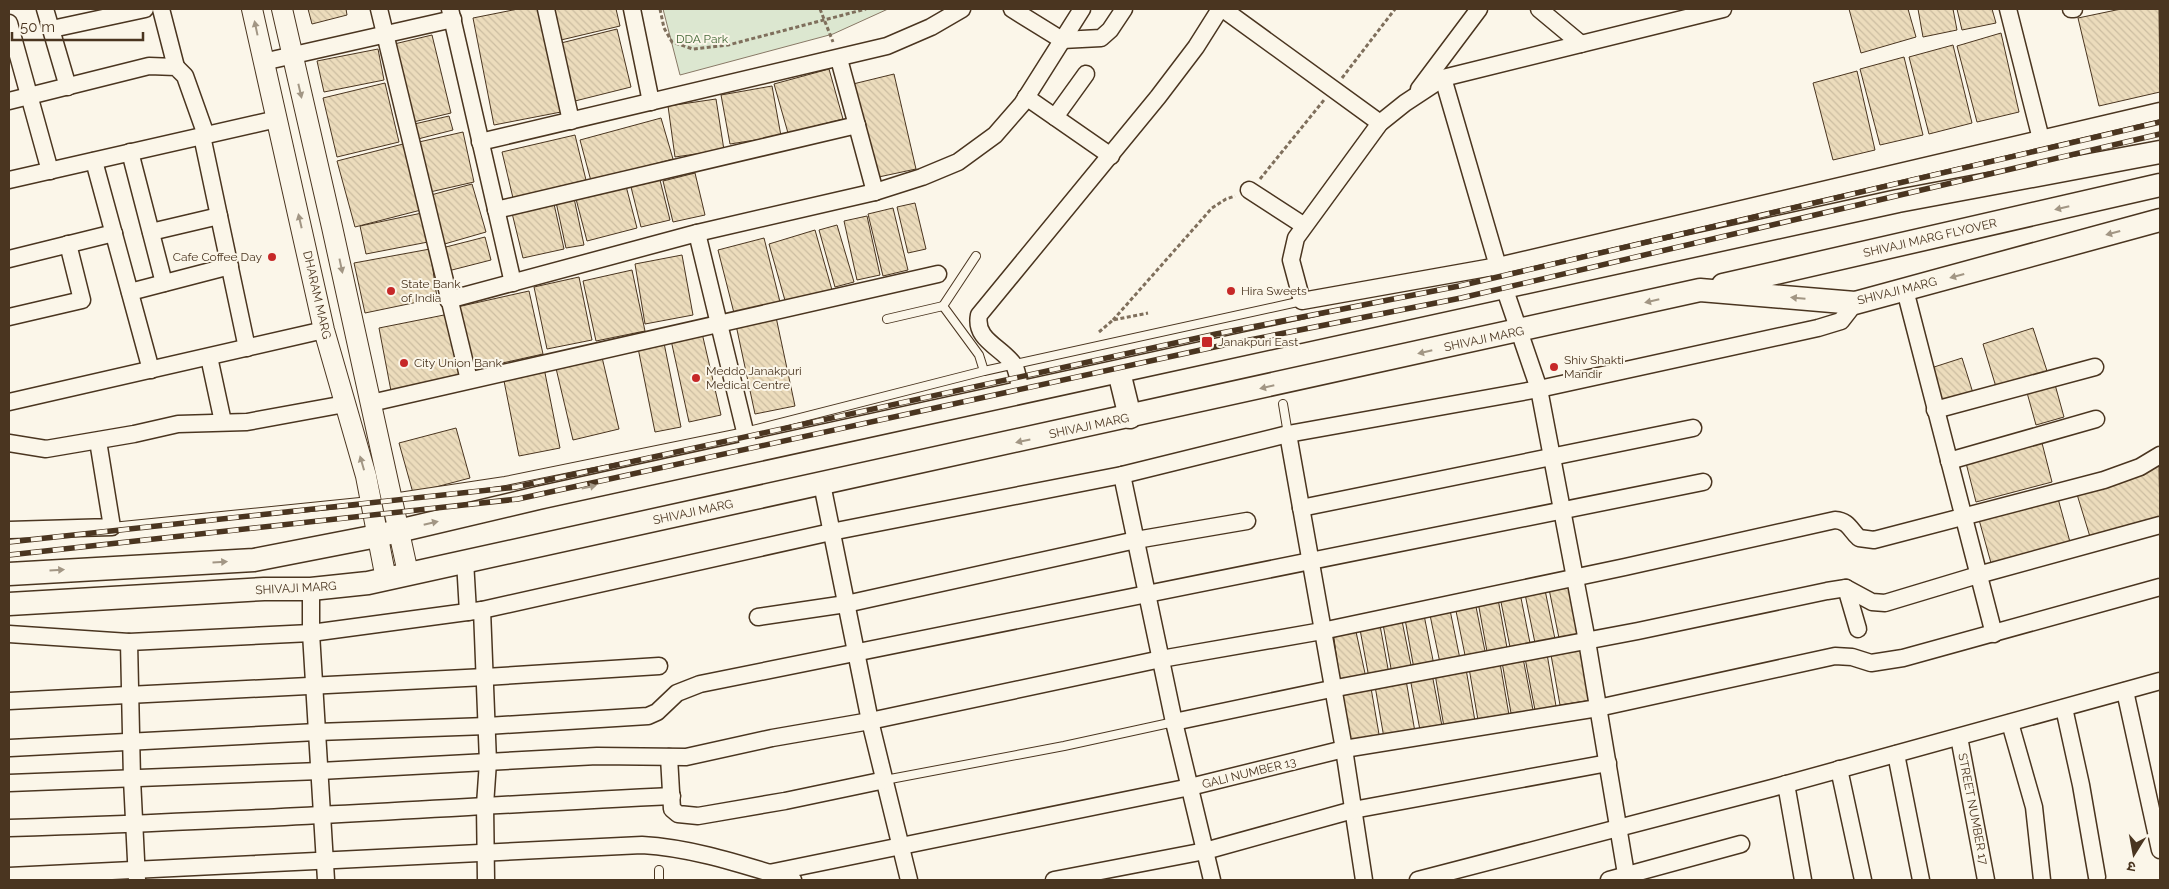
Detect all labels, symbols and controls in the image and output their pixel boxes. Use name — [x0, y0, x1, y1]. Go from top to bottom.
scale bar — [12, 10, 144, 42]
text: 50 m — [20, 18, 55, 36]
one-way arrow — [252, 20, 260, 36]
park label: DDA Park — [676, 32, 729, 46]
one-way arrow — [296, 83, 304, 98]
one-way arrow — [2054, 204, 2069, 212]
one-way arrow — [296, 213, 304, 229]
street label: SHIVAJI MARG FLYOVER — [1862, 216, 1998, 260]
one-way arrow — [2106, 229, 2121, 237]
place label: Cafe Coffee Day — [173, 250, 262, 264]
street label: DHARAM MARG — [300, 250, 334, 340]
marker: Cafe Coffee Day — [266, 251, 278, 263]
one-way arrow — [337, 258, 345, 273]
one-way arrow — [1949, 272, 1964, 280]
street label: SHIVAJI MARG — [1856, 274, 1938, 308]
place label: State Bank of India — [401, 277, 461, 305]
place label: Hira Sweets — [1241, 284, 1307, 298]
marker: State Bank of India — [385, 285, 397, 297]
marker: Hira Sweets — [1225, 285, 1237, 297]
one-way arrow — [1790, 294, 1806, 302]
one-way arrow — [1645, 297, 1660, 305]
street label: SHIVAJI MARG — [1443, 324, 1525, 354]
marker: Janakpuri East — [1200, 335, 1214, 349]
place label: Janakpuri East — [1218, 335, 1298, 349]
one-way arrow — [1417, 348, 1433, 356]
place label: Shiv Shakti Mandir — [1564, 353, 1624, 381]
place label: City Union Bank — [414, 356, 502, 370]
marker: City Union Bank — [398, 357, 410, 369]
marker: Shiv Shakti Mandir — [1548, 361, 1560, 373]
place label: Meddo Janakpuri Medical Centre — [706, 364, 802, 392]
marker: Meddo Janakpuri Medical Centre — [690, 372, 702, 384]
one-way arrow — [1259, 383, 1274, 391]
street label: SHIVAJI MARG — [1048, 411, 1130, 441]
one-way arrow — [1015, 437, 1030, 445]
one-way arrow — [358, 455, 366, 470]
one-way arrow — [582, 483, 597, 491]
street label: SHIVAJI MARG — [652, 497, 734, 527]
one-way arrow — [423, 519, 438, 527]
one-way arrow — [212, 558, 228, 566]
one-way arrow — [50, 566, 66, 574]
street label: SHIVAJI MARG — [255, 579, 337, 597]
street label: STREET NUMBER 17 — [1955, 752, 1991, 867]
street label: GALI NUMBER 13 — [1201, 755, 1297, 791]
north arrow — [2109, 829, 2159, 879]
text: उ — [2125, 858, 2137, 875]

